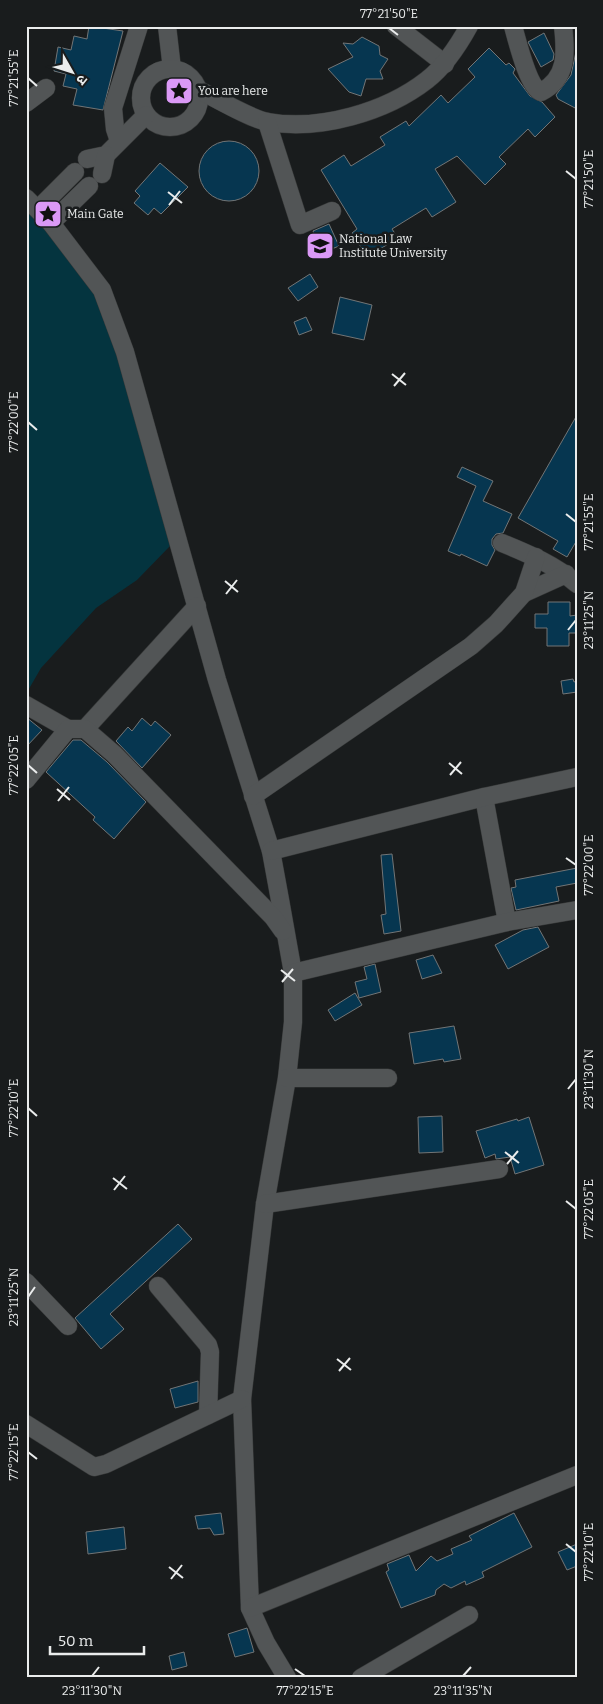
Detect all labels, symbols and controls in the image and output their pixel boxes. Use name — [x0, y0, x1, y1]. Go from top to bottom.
text: 77°21'50"E — [360, 7, 418, 21]
north arrow — [48, 48, 98, 98]
text: 77°21'55"E — [7, 50, 21, 106]
text: उ — [72, 71, 91, 89]
place icon: You are here — [164, 76, 194, 106]
place label: You are here — [198, 84, 268, 98]
text: 77°21'50"E — [582, 150, 596, 208]
place icon: Main Gate — [33, 199, 63, 229]
place label: Main Gate — [67, 207, 124, 221]
school or university icon: National Law Institute University — [305, 231, 335, 261]
place label: National Law Institute University — [339, 232, 448, 260]
text: 77°22'00"E — [7, 391, 21, 453]
text: 77°21'55"E — [582, 494, 596, 550]
text: 23°11'25"N — [582, 590, 596, 649]
text: 77°22'05"E — [7, 735, 21, 795]
text: 77°22'00"E — [582, 834, 596, 896]
text: 23°11'30"N — [582, 1049, 596, 1109]
text: 77°22'10"E — [7, 1079, 21, 1137]
text: 77°22'05"E — [582, 1179, 596, 1239]
text: 23°11'25"N — [7, 1267, 21, 1326]
text: 77°22'15"E — [7, 1424, 21, 1480]
text: 77°22'10"E — [582, 1523, 596, 1581]
scale bar — [50, 1624, 144, 1656]
text: 50 m — [58, 1632, 94, 1650]
text: 23°11'30"N — [62, 1684, 122, 1698]
text: 77°22'15"E — [277, 1684, 333, 1698]
text: 23°11'35"N — [434, 1684, 493, 1698]

